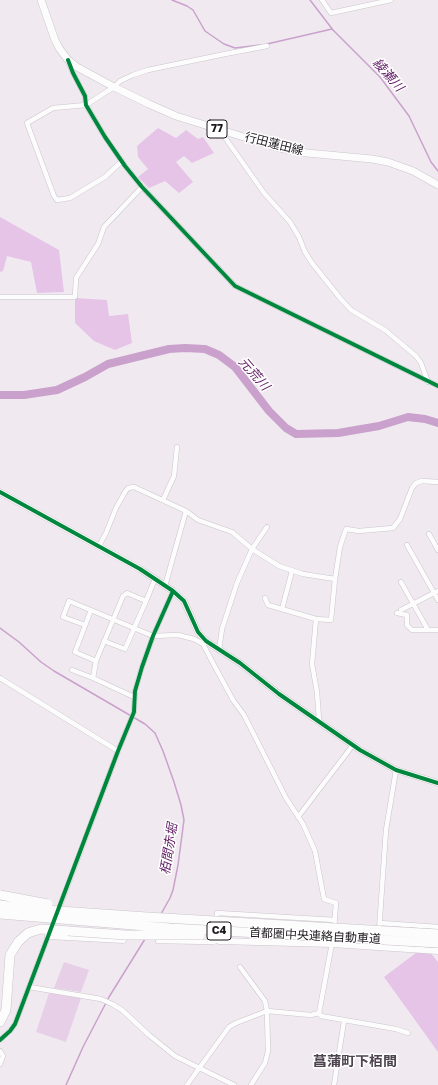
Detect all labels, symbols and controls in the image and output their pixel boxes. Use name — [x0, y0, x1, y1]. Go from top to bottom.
water label: 綾瀬川 — [369, 55, 407, 95]
road number: 77 — [207, 120, 227, 138]
street label: 行田蓮田線 — [243, 130, 305, 158]
water label: 元荒川 — [235, 354, 273, 394]
water label: 栢間赤堀 — [157, 822, 181, 876]
road number: C4 — [207, 922, 231, 940]
street label: 首都圏中央連絡自動車道 — [249, 925, 381, 947]
district label: 菖蒲町下栢間 — [313, 1054, 397, 1070]

